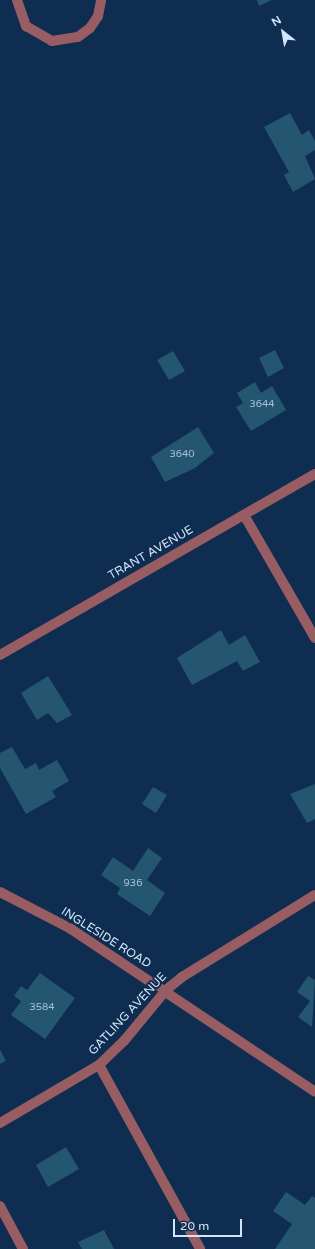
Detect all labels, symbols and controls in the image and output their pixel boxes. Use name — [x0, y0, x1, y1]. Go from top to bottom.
north arrow — [263, 12, 303, 52]
text: N — [269, 13, 284, 29]
house number: 3644 — [249, 399, 275, 411]
house number: 3640 — [169, 449, 195, 461]
street label: TRANT AVENUE — [106, 523, 196, 583]
house number: 936 — [124, 878, 142, 890]
street label: INGLESIDE ROAD — [58, 905, 154, 971]
street label: GATLING AVENUE — [86, 970, 170, 1058]
house number: 3584 — [29, 1002, 55, 1014]
scale bar — [175, 1211, 244, 1237]
text: 20 m — [180, 1219, 209, 1233]

